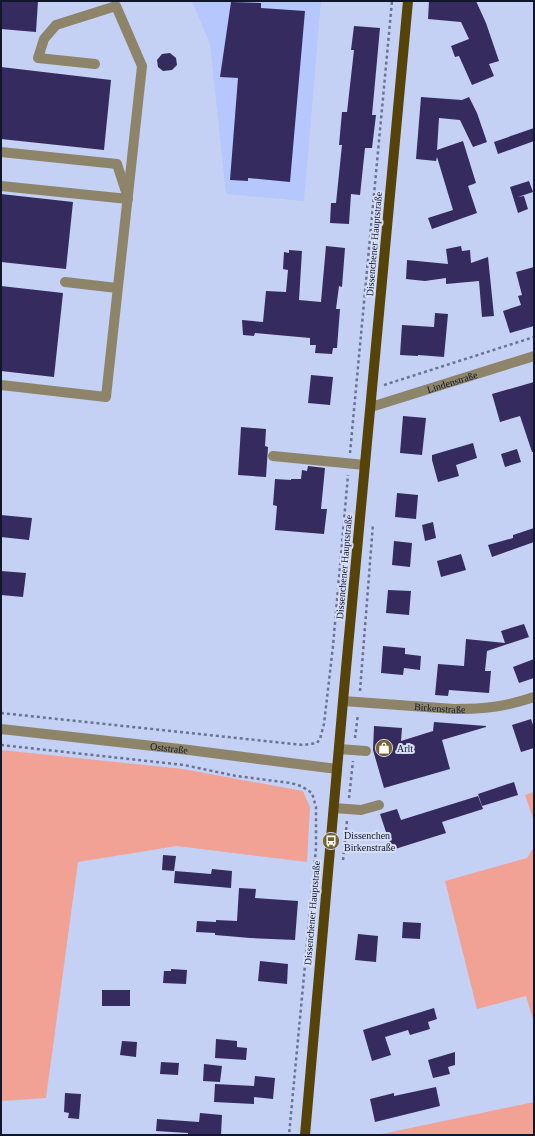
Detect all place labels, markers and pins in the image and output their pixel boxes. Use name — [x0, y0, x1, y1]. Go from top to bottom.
shop icon: Arlt — [374, 738, 394, 758]
place label: Arlt — [397, 743, 413, 754]
place label: Dissenchen Birkenstraße — [344, 830, 396, 853]
bus stop icon: Dissenchen Birkenstraße — [321, 831, 341, 851]

